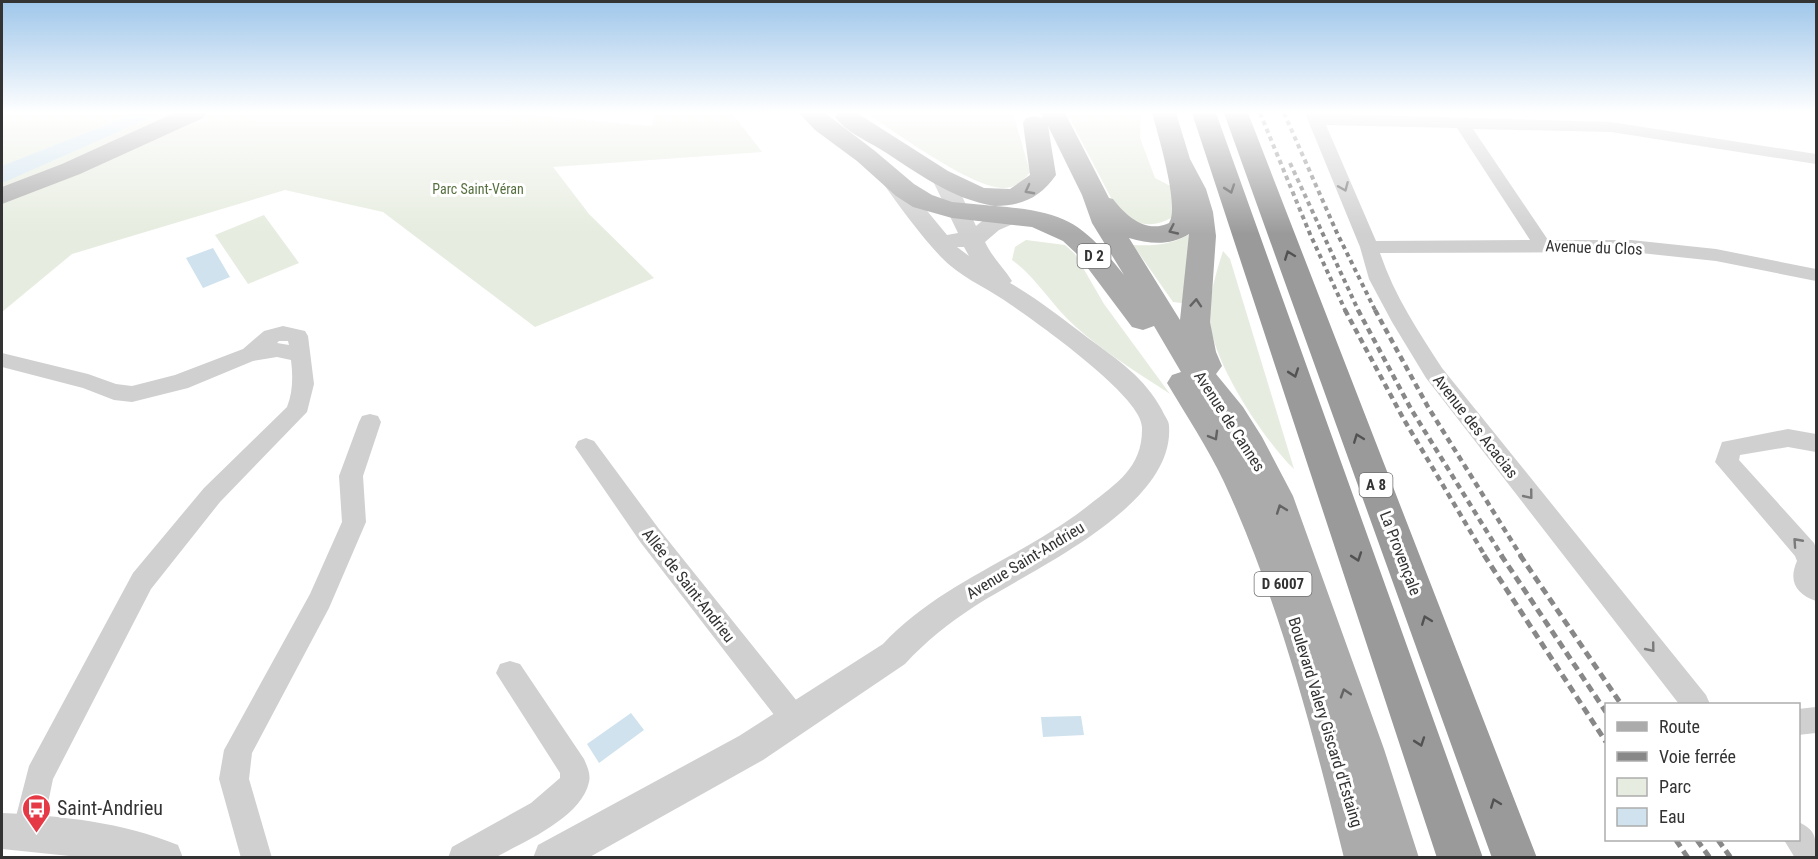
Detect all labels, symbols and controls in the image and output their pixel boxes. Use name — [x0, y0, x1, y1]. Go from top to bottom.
one-way arrow — [1337, 180, 1349, 191]
park label: Parc Saint-Véran — [432, 181, 524, 197]
one-way arrow — [1025, 183, 1035, 194]
one-way arrow — [1223, 183, 1235, 193]
one-way arrow — [1168, 223, 1179, 235]
street label: Avenue du Clos — [1545, 236, 1643, 259]
road number: D 2 — [1078, 244, 1110, 268]
one-way arrow — [1284, 250, 1296, 261]
one-way arrow — [1189, 298, 1202, 307]
one-way arrow — [1286, 367, 1299, 378]
street label: Avenue de Cannes — [1190, 368, 1269, 475]
street label: Avenue des Acacias — [1429, 371, 1522, 482]
one-way arrow — [1207, 430, 1218, 440]
one-way arrow — [1352, 433, 1365, 443]
road number: A 8 — [1360, 473, 1392, 497]
one-way arrow — [1522, 488, 1533, 499]
one-way arrow — [1276, 504, 1289, 515]
street label: La Provençale — [1376, 508, 1425, 598]
street label: Avenue Saint-Andrieu — [963, 518, 1088, 603]
street label: Allée de Saint-Andrieu — [638, 525, 739, 646]
one-way arrow — [1793, 538, 1804, 548]
one-way arrow — [1350, 551, 1362, 562]
road number: D 6007 — [1254, 572, 1312, 596]
street label: Boulevard Valery Giscard d'Estaing — [1284, 615, 1367, 829]
one-way arrow — [1421, 615, 1433, 626]
one-way arrow — [1643, 641, 1654, 652]
one-way arrow — [1339, 689, 1352, 699]
legend — [1605, 703, 1800, 841]
text: Route — [1659, 716, 1700, 737]
one-way arrow — [1413, 736, 1426, 747]
text: Voie ferrée — [1659, 746, 1736, 767]
text: Parc — [1659, 776, 1691, 797]
bus stop icon: Saint-Andrieu — [20, 792, 52, 834]
place label: Saint-Andrieu — [57, 796, 163, 820]
one-way arrow — [1489, 798, 1502, 809]
text: Eau — [1659, 806, 1685, 827]

